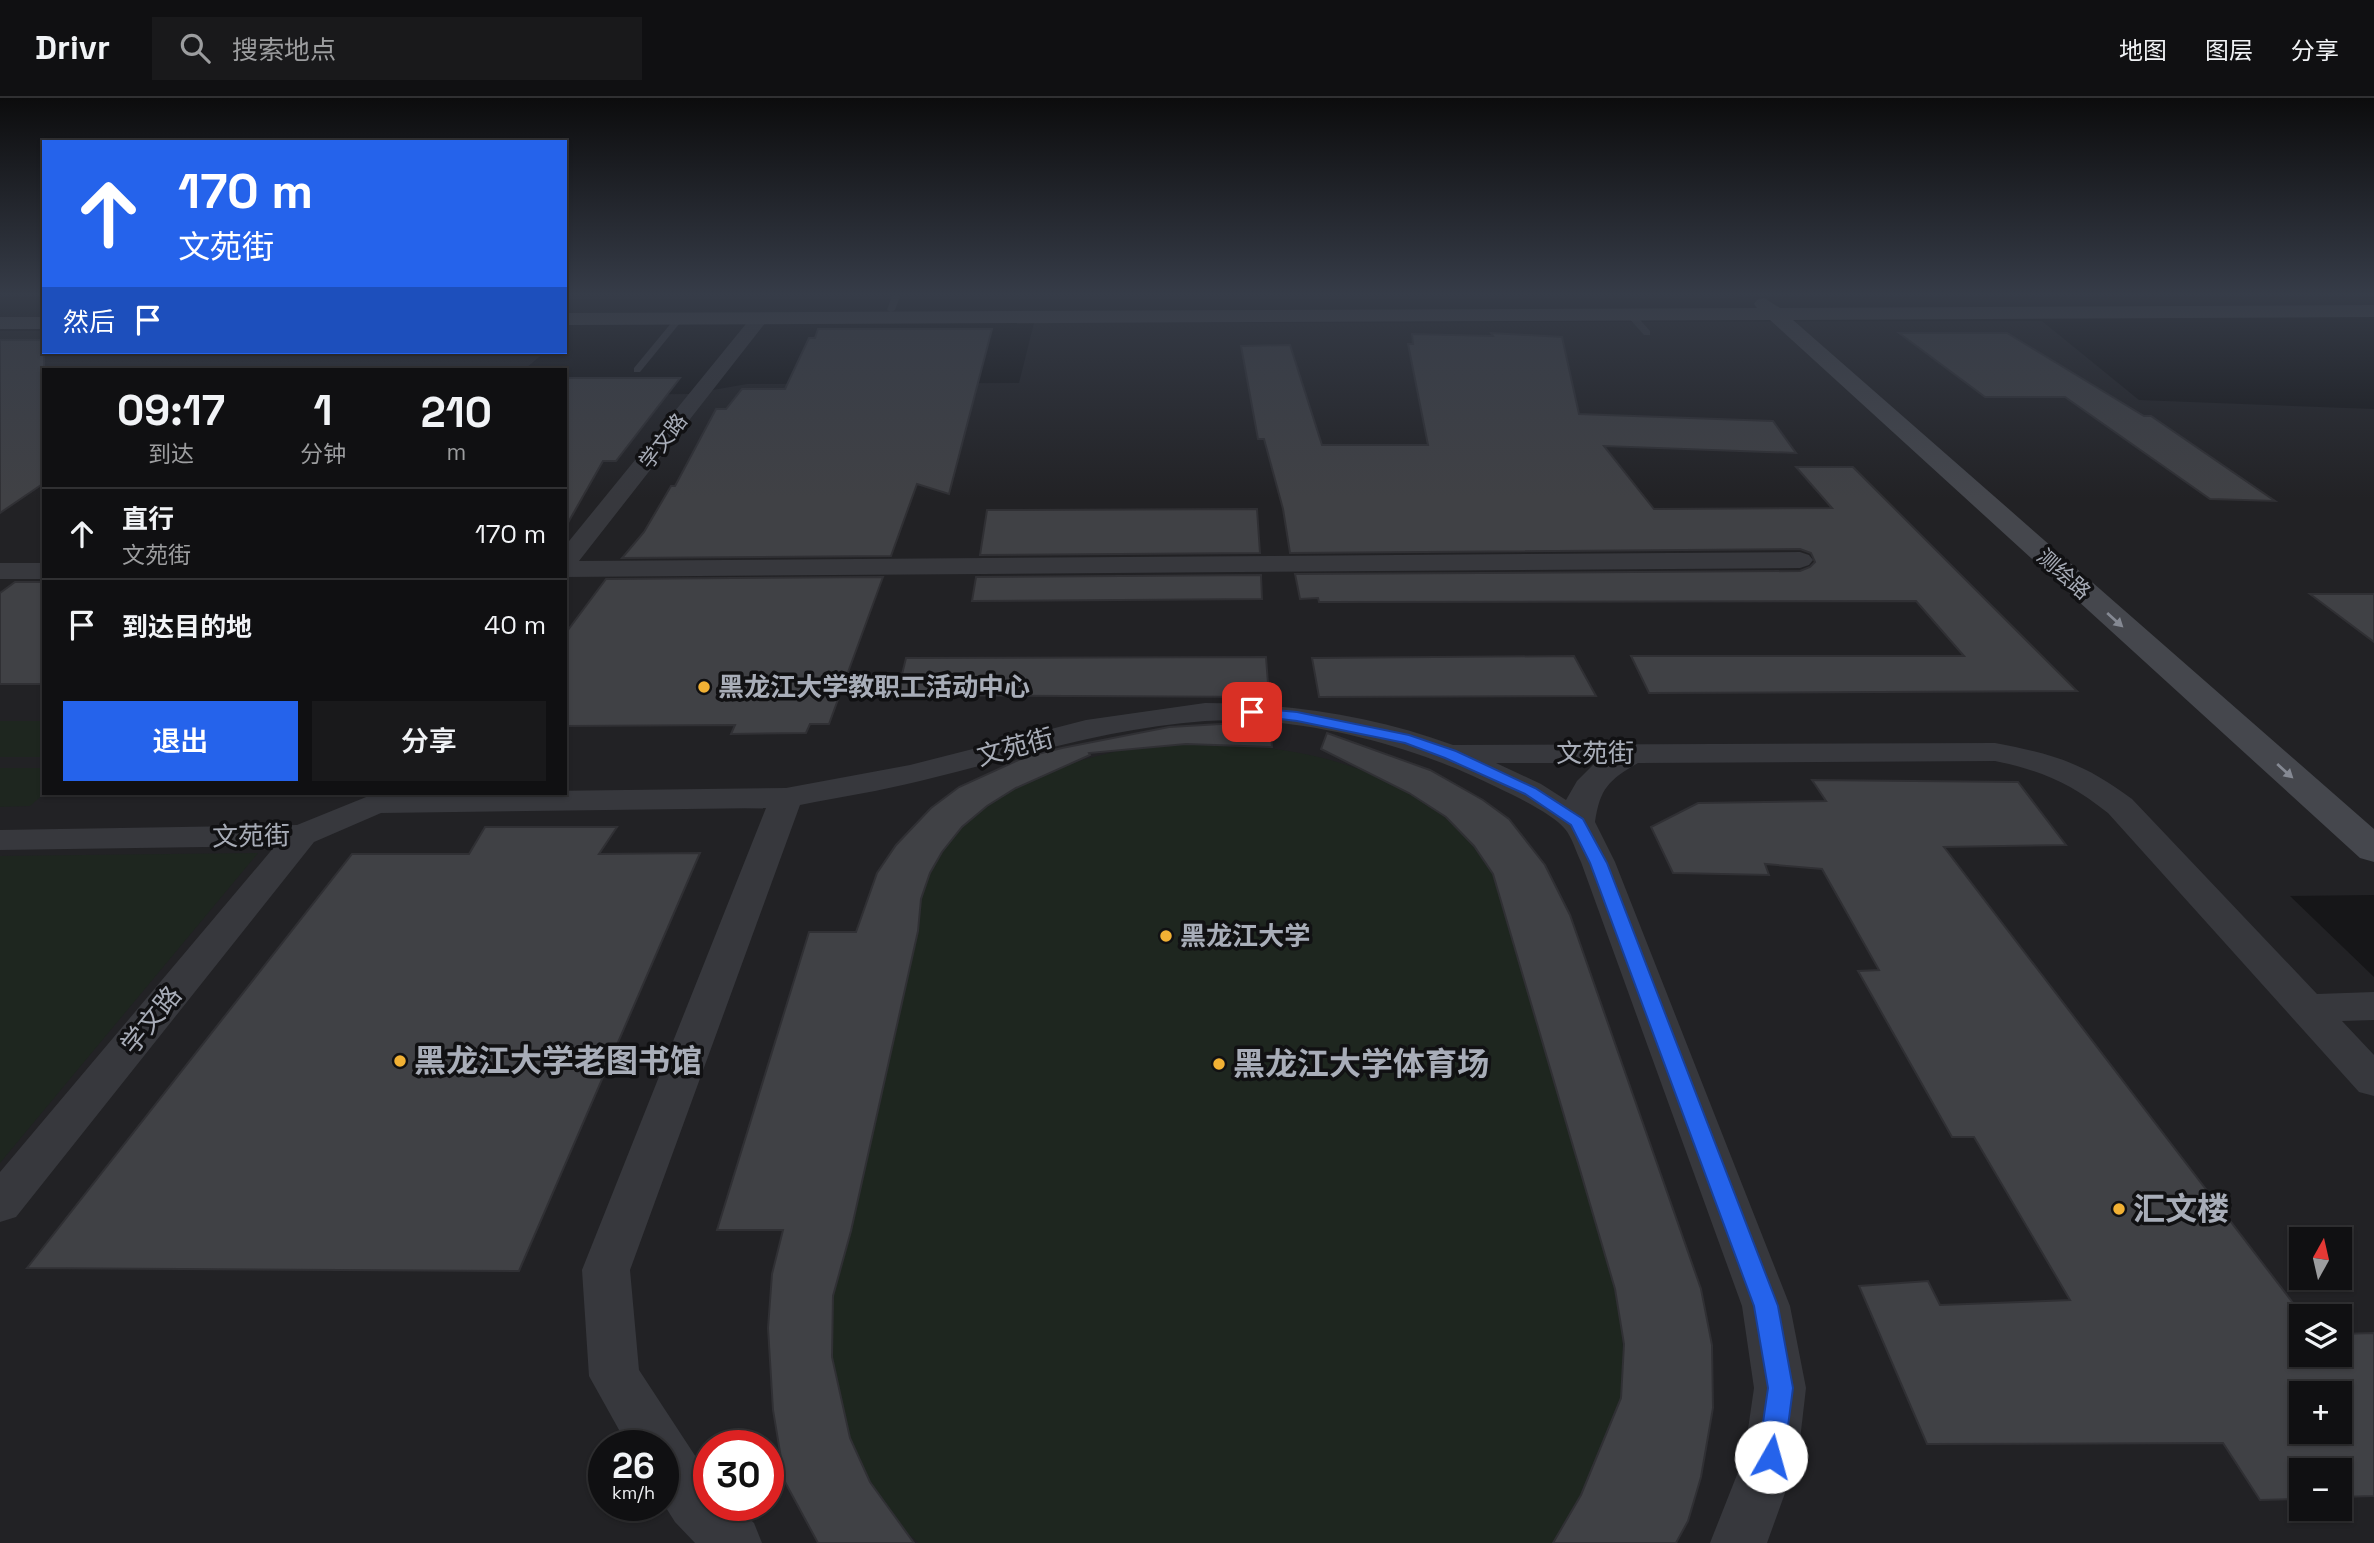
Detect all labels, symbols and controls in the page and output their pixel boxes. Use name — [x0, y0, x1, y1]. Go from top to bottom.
search box — [152, 17, 642, 80]
text: Drivr — [35, 27, 110, 69]
icon: search — [176, 29, 214, 67]
text: 搜索地点 — [232, 33, 336, 67]
text: 地图 — [2119, 35, 2167, 66]
text: 图层 — [2205, 35, 2253, 66]
text: 分享 — [2291, 35, 2339, 66]
text: 170 m — [178, 160, 313, 222]
icon: ahead — [63, 168, 154, 259]
text: 文苑街 — [178, 227, 274, 267]
icon: arrive — [129, 301, 167, 339]
text: 然后 — [63, 305, 115, 339]
text: 09:17 — [117, 384, 225, 437]
text: 1 — [313, 384, 332, 437]
text: 210 — [421, 386, 492, 439]
street label: 学文路 — [633, 408, 693, 474]
text: m — [447, 437, 466, 467]
text: 到达 — [148, 439, 194, 469]
text: 分钟 — [300, 439, 346, 469]
text: 直行 — [122, 502, 174, 536]
icon: ahead — [63, 515, 101, 553]
text: 170 m — [475, 517, 546, 551]
text: 文苑街 — [122, 540, 191, 570]
street label: 测绘路 — [2032, 543, 2096, 605]
icon: arrive — [63, 606, 101, 644]
text: 40 m — [484, 608, 546, 642]
text: 到达目的地 — [122, 610, 252, 644]
one-way arrow — [2106, 612, 2124, 628]
place label: 黑龙江大学教职工活动中心 — [718, 670, 1030, 704]
marker: 黑龙江大学教职工活动中心 — [696, 679, 712, 695]
pin — [1222, 682, 1282, 742]
icon: arrive — [1233, 693, 1271, 731]
button: 退出 — [63, 701, 298, 781]
button: 分享 — [312, 701, 546, 781]
street label: 文苑街 — [973, 720, 1057, 774]
street label: 文苑街 — [1556, 736, 1634, 770]
one-way arrow — [2276, 763, 2294, 779]
street label: 文苑街 — [212, 818, 290, 854]
place label: 黑龙江大学 — [1180, 919, 1310, 953]
marker: 黑龙江大学 — [1158, 928, 1174, 944]
street label: 学文路 — [113, 979, 189, 1061]
place label: 黑龙江大学老图书馆 — [414, 1041, 702, 1081]
place label: 黑龙江大学体育场 — [1233, 1044, 1489, 1084]
marker: 黑龙江大学老图书馆 — [392, 1053, 408, 1069]
marker: 黑龙江大学体育场 — [1211, 1056, 1227, 1072]
place label: 汇文楼 — [2133, 1189, 2229, 1229]
marker: 汇文楼 — [2111, 1201, 2127, 1217]
north arrow — [2289, 1227, 2352, 1290]
map controls — [2289, 1227, 2352, 1521]
button: layers — [2289, 1304, 2352, 1367]
button: + — [2289, 1381, 2352, 1444]
position arrow — [1734, 1420, 1808, 1494]
speed limit sign: 30 — [693, 1430, 784, 1521]
text: 26 — [612, 1444, 655, 1488]
button: − — [2289, 1458, 2352, 1521]
text: km/h — [612, 1481, 655, 1504]

